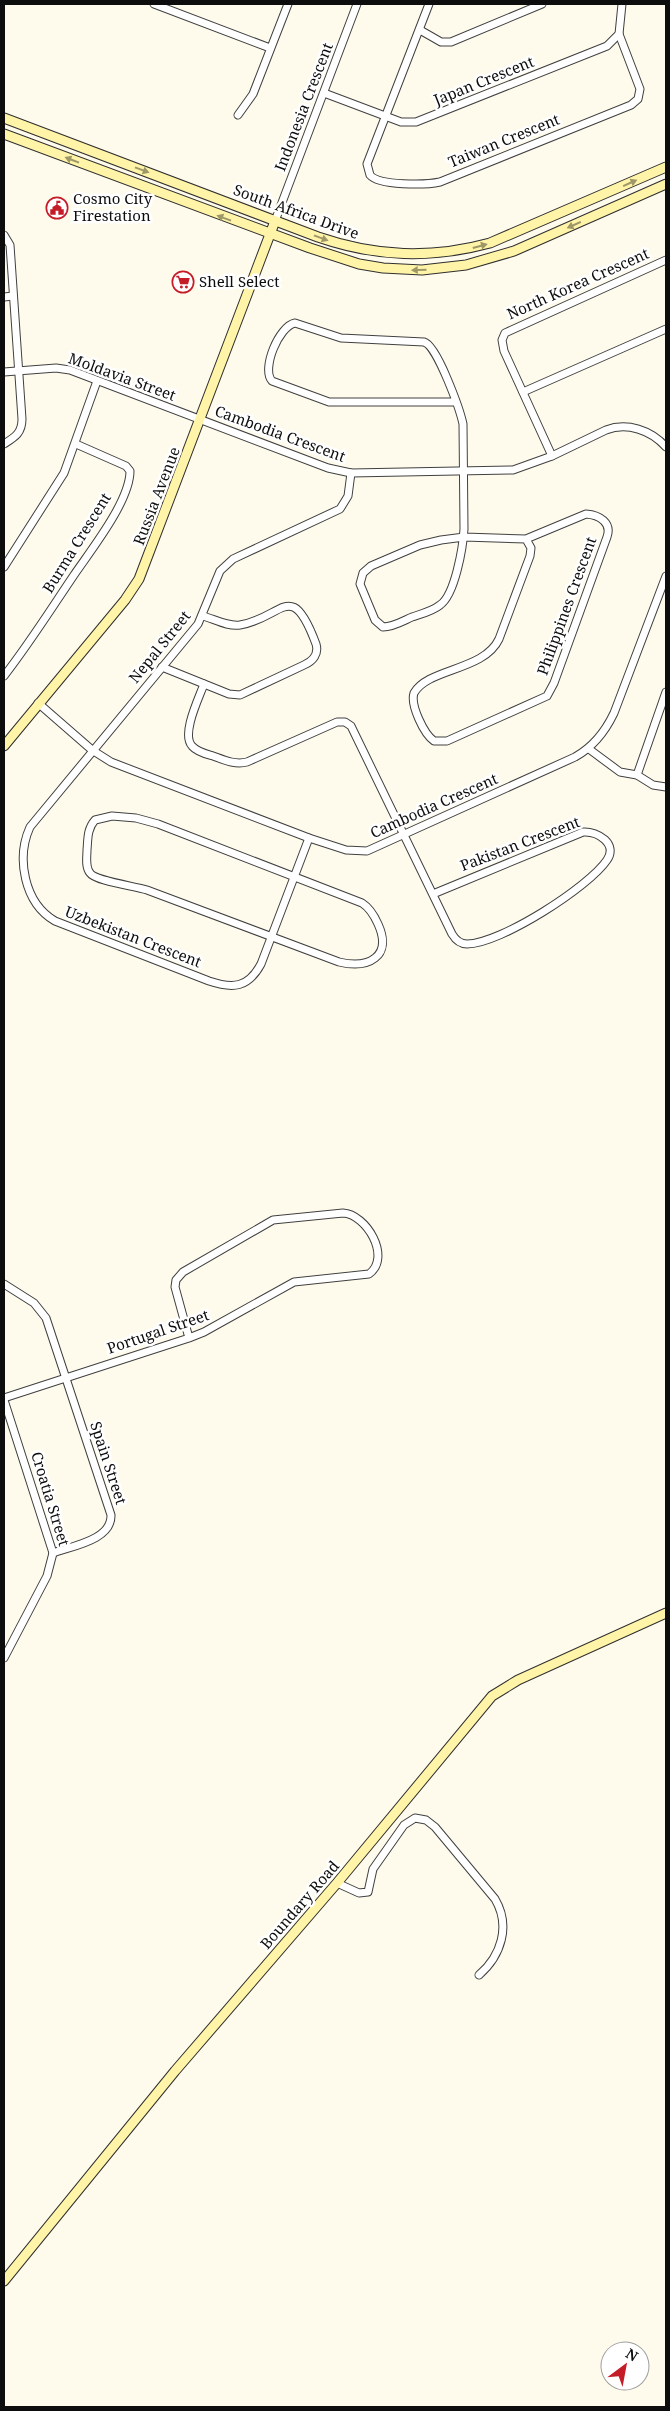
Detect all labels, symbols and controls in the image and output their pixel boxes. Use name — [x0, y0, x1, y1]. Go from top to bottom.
street label: Indonesia Crescent — [269, 40, 337, 174]
street label: Japan Crescent — [430, 51, 537, 110]
street label: Taiwan Crescent — [445, 109, 562, 172]
one-way arrow — [65, 156, 80, 163]
one-way arrow — [135, 166, 150, 174]
street label: South Africa Drive — [231, 179, 362, 243]
one-way arrow — [623, 179, 637, 187]
place label: Cosmo City Firestation — [73, 188, 153, 225]
public building icon: Cosmo City Firestation — [45, 196, 69, 220]
one-way arrow — [217, 213, 232, 221]
one-way arrow — [567, 221, 581, 229]
one-way arrow — [313, 235, 328, 242]
one-way arrow — [473, 242, 488, 250]
street label: North Korea Crescent — [503, 243, 652, 323]
one-way arrow — [411, 266, 427, 274]
supermarket icon: Shell Select — [171, 270, 195, 294]
place label: Shell Select — [199, 271, 279, 291]
street label: Moldavia Street — [66, 347, 179, 405]
street label: Cambodia Crescent — [212, 400, 348, 466]
street label: Russia Avenue — [128, 444, 184, 548]
street label: Burma Crescent — [37, 489, 115, 596]
street label: Philippines Crescent — [532, 534, 600, 678]
street label: Nepal Street — [124, 606, 195, 687]
street label: Cambodia Crescent — [367, 768, 500, 842]
street label: Pakistan Crescent — [457, 811, 582, 875]
street label: Uzbekistan Crescent — [62, 901, 205, 971]
street label: Portugal Street — [104, 1304, 211, 1358]
street label: Spain Street — [86, 1419, 132, 1507]
street label: Croatia Street — [27, 1449, 75, 1548]
street label: Boundary Road — [255, 1856, 343, 1953]
north arrow — [600, 2341, 650, 2391]
text: N — [622, 2344, 642, 2366]

